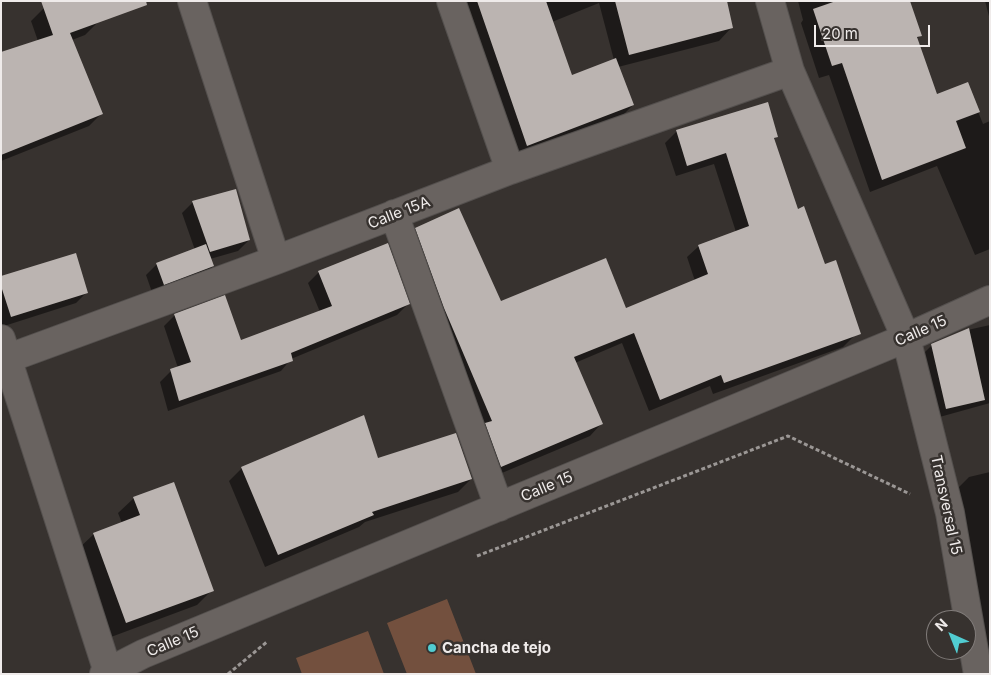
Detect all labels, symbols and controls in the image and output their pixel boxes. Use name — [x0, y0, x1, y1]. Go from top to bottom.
scale bar — [816, 15, 932, 47]
text: 20 m — [822, 24, 858, 43]
street label: Calle 15A — [365, 193, 433, 233]
street label: Calle 15 — [892, 312, 950, 350]
street label: Transversal 15 — [927, 453, 965, 557]
street label: Calle 15 — [518, 468, 576, 506]
north arrow — [926, 610, 976, 660]
text: N — [931, 615, 951, 634]
street label: Calle 15 — [144, 623, 202, 661]
place label: Cancha de tejo — [442, 639, 551, 657]
marker: Cancha de tejo — [426, 642, 438, 654]

